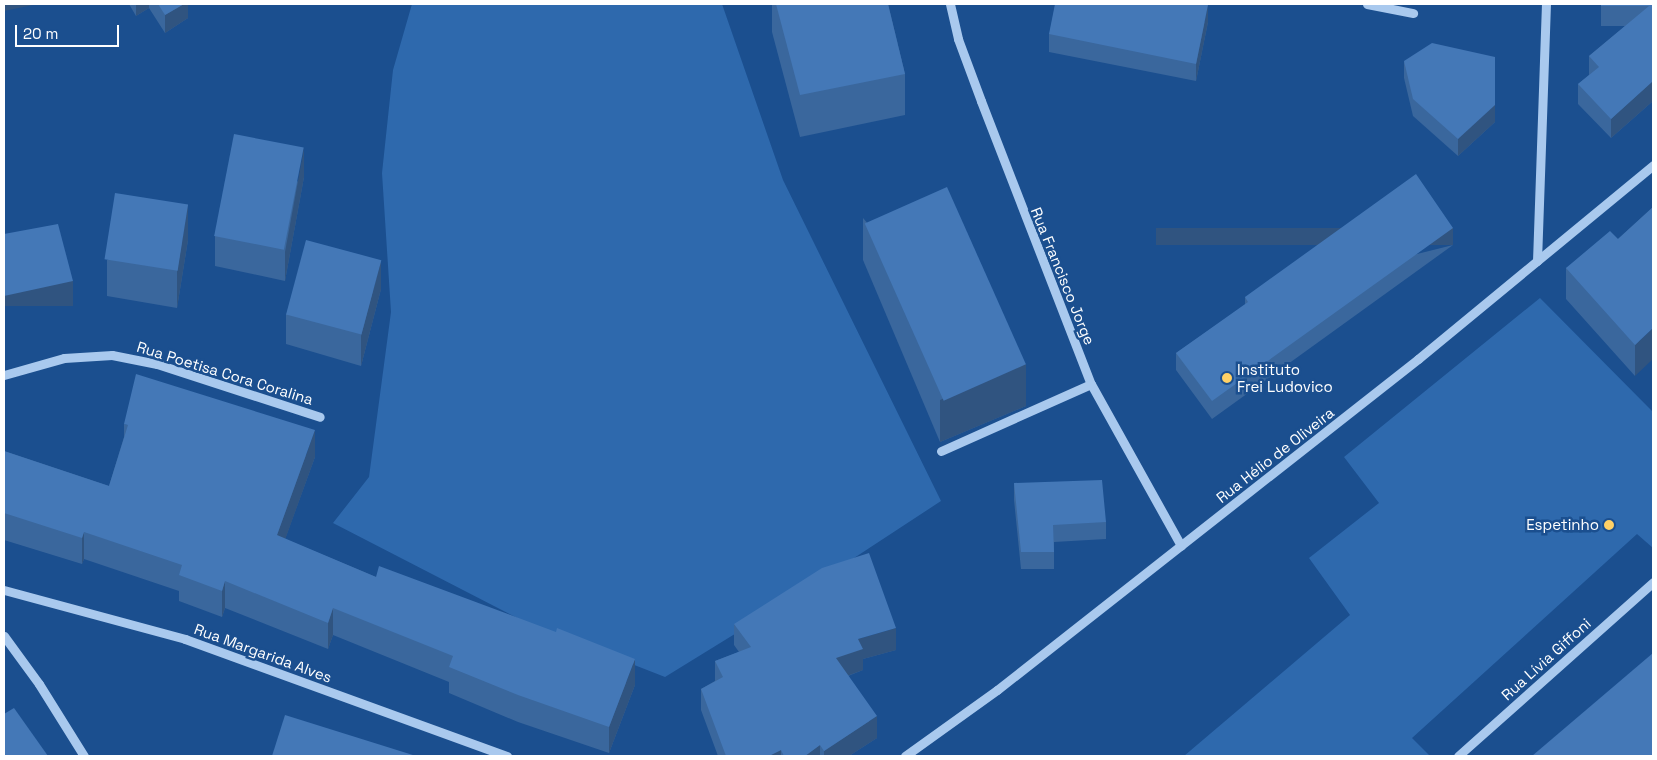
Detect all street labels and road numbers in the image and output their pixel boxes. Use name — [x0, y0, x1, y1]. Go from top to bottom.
street label: Rua Francisco Jorge — [1027, 205, 1099, 347]
street label: Rua Poetisa Cora Coralina — [135, 338, 315, 408]
street label: Rua Hélio de Oliveira — [1213, 403, 1337, 507]
street label: Rua Lívia Giffoni — [1498, 614, 1594, 704]
street label: Rua Margarida Alves — [192, 620, 334, 686]

